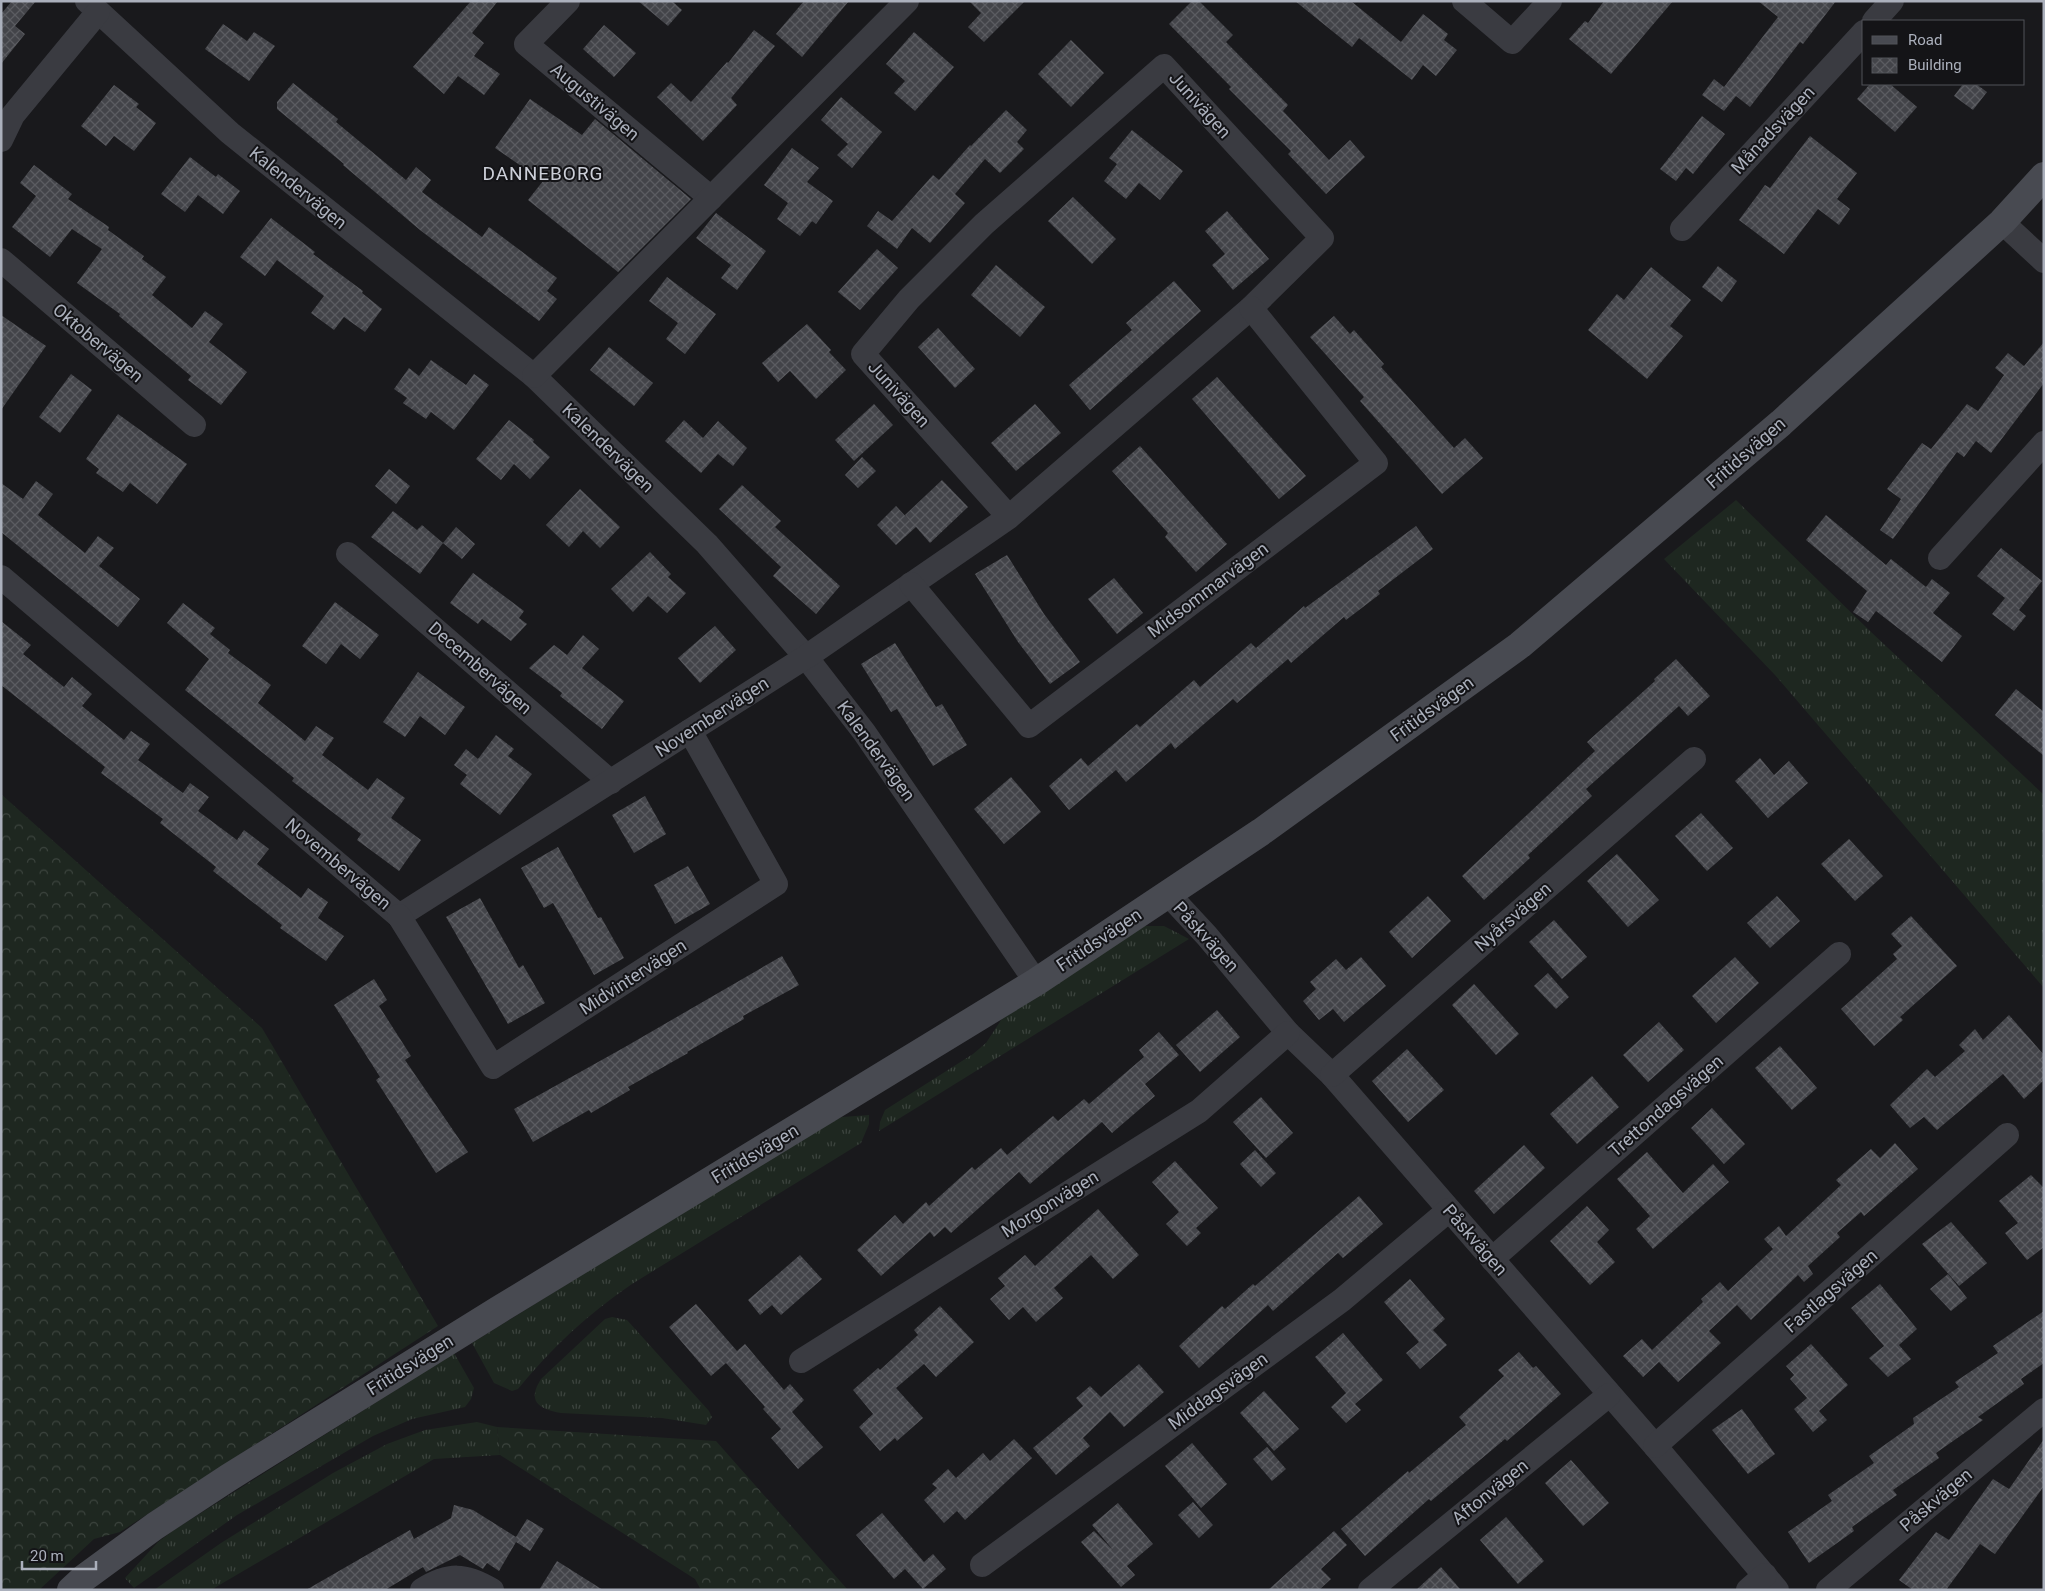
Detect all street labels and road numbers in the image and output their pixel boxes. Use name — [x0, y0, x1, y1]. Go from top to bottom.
street label: Augustivägen — [547, 59, 644, 145]
street label: Junivägen — [1165, 67, 1236, 142]
street label: Månadsvägen — [1727, 81, 1819, 178]
street label: Kalendervägen — [246, 142, 351, 233]
street label: Oktobervägen — [49, 299, 148, 386]
street label: Junivägen — [864, 356, 935, 431]
street label: Kalendervägen — [558, 399, 658, 496]
street label: Fritidsvägen — [1702, 413, 1789, 493]
street label: Midsommarvägen — [1143, 537, 1272, 642]
street label: Decembervägen — [424, 617, 536, 718]
street label: Fritidsvägen — [1386, 671, 1477, 746]
street label: Novembervägen — [651, 672, 772, 761]
street label: Kalendervägen — [833, 696, 920, 805]
street label: Novembervägen — [281, 814, 395, 914]
street label: Nyårsvägen — [1470, 878, 1555, 956]
street label: Påskvägen — [1169, 897, 1243, 976]
street label: Fritidsvägen — [1052, 904, 1145, 976]
street label: Midvintervägen — [575, 934, 690, 1019]
street label: Trettondagsvägen — [1604, 1050, 1727, 1161]
street label: Fritidsvägen — [707, 1119, 802, 1188]
street label: Morgonvägen — [997, 1165, 1102, 1242]
street label: Påskvägen — [1439, 1200, 1512, 1280]
street label: Fastlagsvägen — [1780, 1245, 1881, 1337]
street label: Fritidsvägen — [363, 1330, 457, 1399]
street label: Middagsvägen — [1164, 1348, 1271, 1434]
street label: Aftonvägen — [1447, 1455, 1532, 1529]
street label: Påskvägen — [1895, 1463, 1976, 1536]

